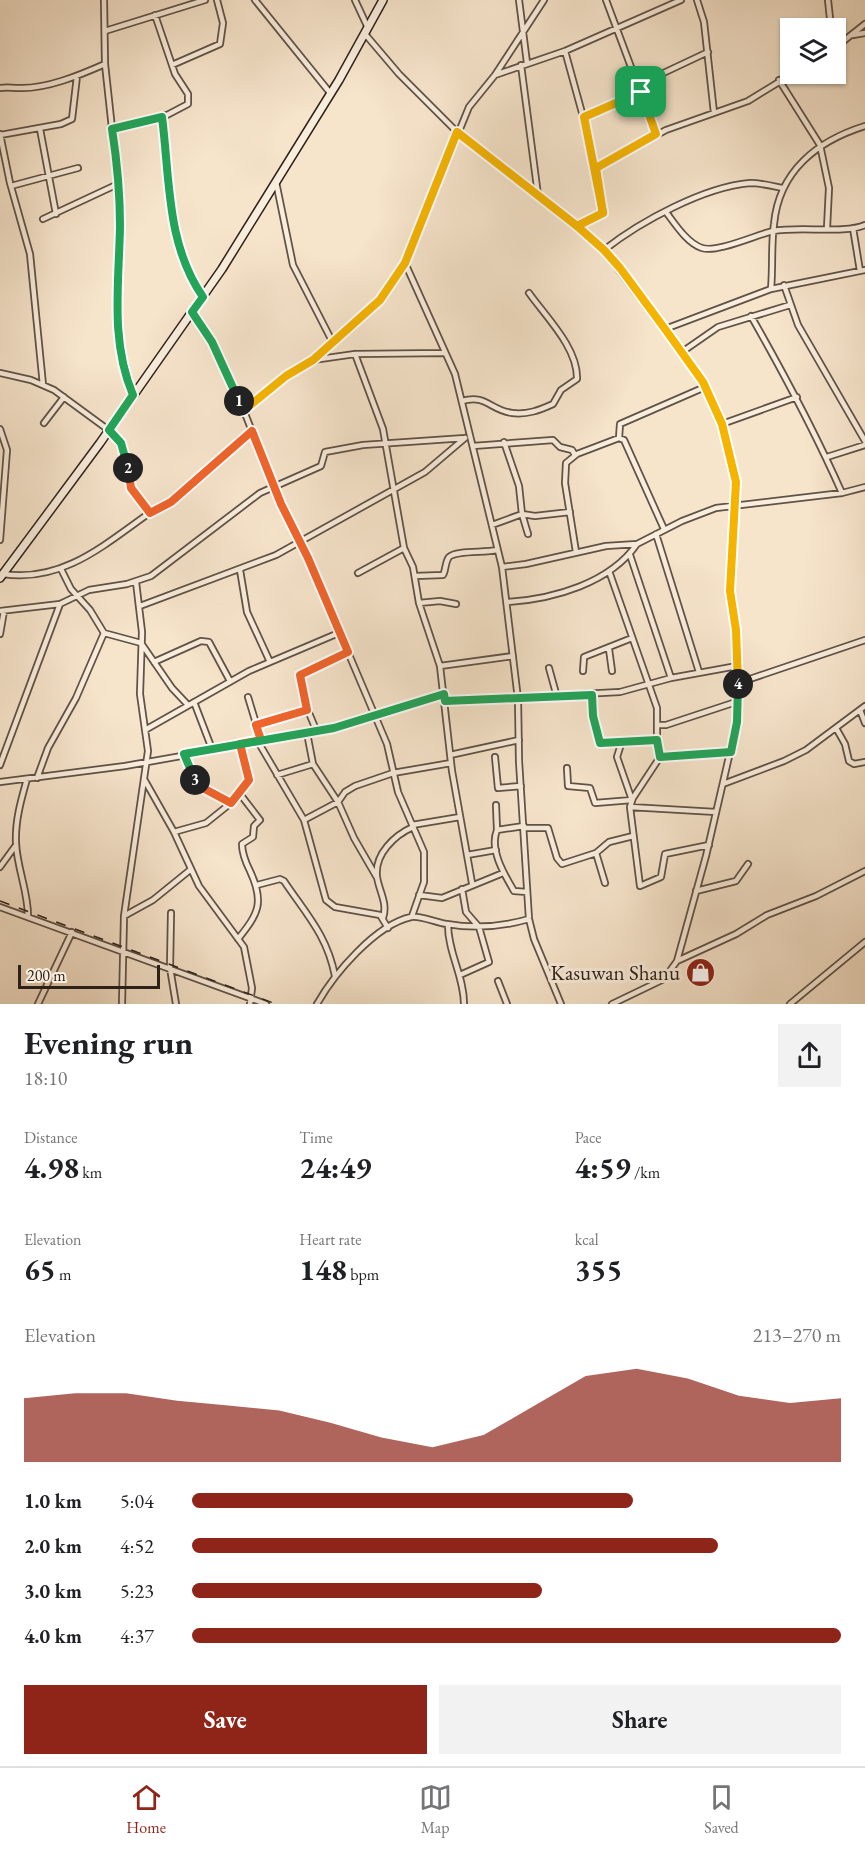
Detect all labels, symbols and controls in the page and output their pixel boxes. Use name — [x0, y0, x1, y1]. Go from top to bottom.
map controls — [780, 18, 846, 84]
button: layers — [780, 18, 846, 84]
pin — [615, 66, 666, 117]
icon: arrive — [624, 75, 657, 108]
pin: 1 — [224, 386, 254, 416]
text: 1 — [235, 390, 243, 411]
pin: 2 — [113, 453, 143, 483]
text: 2 — [124, 457, 132, 478]
pin: 4 — [723, 669, 753, 699]
text: 4 — [734, 673, 742, 694]
pin: 3 — [180, 765, 210, 795]
text: 3 — [191, 769, 199, 790]
shop icon: Kasuwan Shanu — [685, 956, 717, 988]
place label: Kasuwan Shanu — [551, 959, 680, 986]
scale bar — [18, 962, 160, 989]
text: 200 m — [27, 965, 66, 986]
text: Evening run — [24, 1021, 193, 1064]
button: share — [778, 1024, 841, 1087]
text: 18:10 — [24, 1065, 67, 1091]
text: Distance — [24, 1127, 77, 1148]
text: Time — [299, 1127, 333, 1148]
text: Pace — [575, 1127, 602, 1148]
text: 4.98 — [24, 1148, 79, 1187]
text: 24:49 — [299, 1148, 371, 1187]
text: 4:59 — [575, 1148, 631, 1187]
text: km — [79, 1162, 102, 1183]
text: /km — [631, 1162, 660, 1183]
text: Elevation — [24, 1229, 82, 1250]
text: Heart rate — [299, 1229, 361, 1250]
text: kcal — [575, 1229, 599, 1250]
text: 65 — [24, 1250, 56, 1289]
text: 148 — [299, 1250, 347, 1289]
text: 355 — [575, 1250, 622, 1289]
text: m — [56, 1264, 71, 1285]
text: bpm — [347, 1264, 379, 1285]
text: Elevation — [24, 1322, 96, 1348]
text: 213–270 m — [753, 1322, 841, 1348]
text: 1.0 km — [24, 1488, 82, 1514]
text: 5:04 — [120, 1488, 154, 1514]
text: 2.0 km — [24, 1533, 82, 1559]
text: 4:52 — [120, 1533, 154, 1559]
text: 3.0 km — [24, 1578, 82, 1604]
text: 5:23 — [120, 1578, 154, 1604]
text: 4.0 km — [24, 1623, 82, 1649]
text: 4:37 — [120, 1623, 154, 1649]
button: Save — [24, 1685, 427, 1754]
button: Share — [439, 1685, 841, 1754]
tab: Home — [126, 1781, 166, 1838]
tab: Map — [419, 1781, 452, 1838]
tab: Saved — [704, 1781, 739, 1838]

